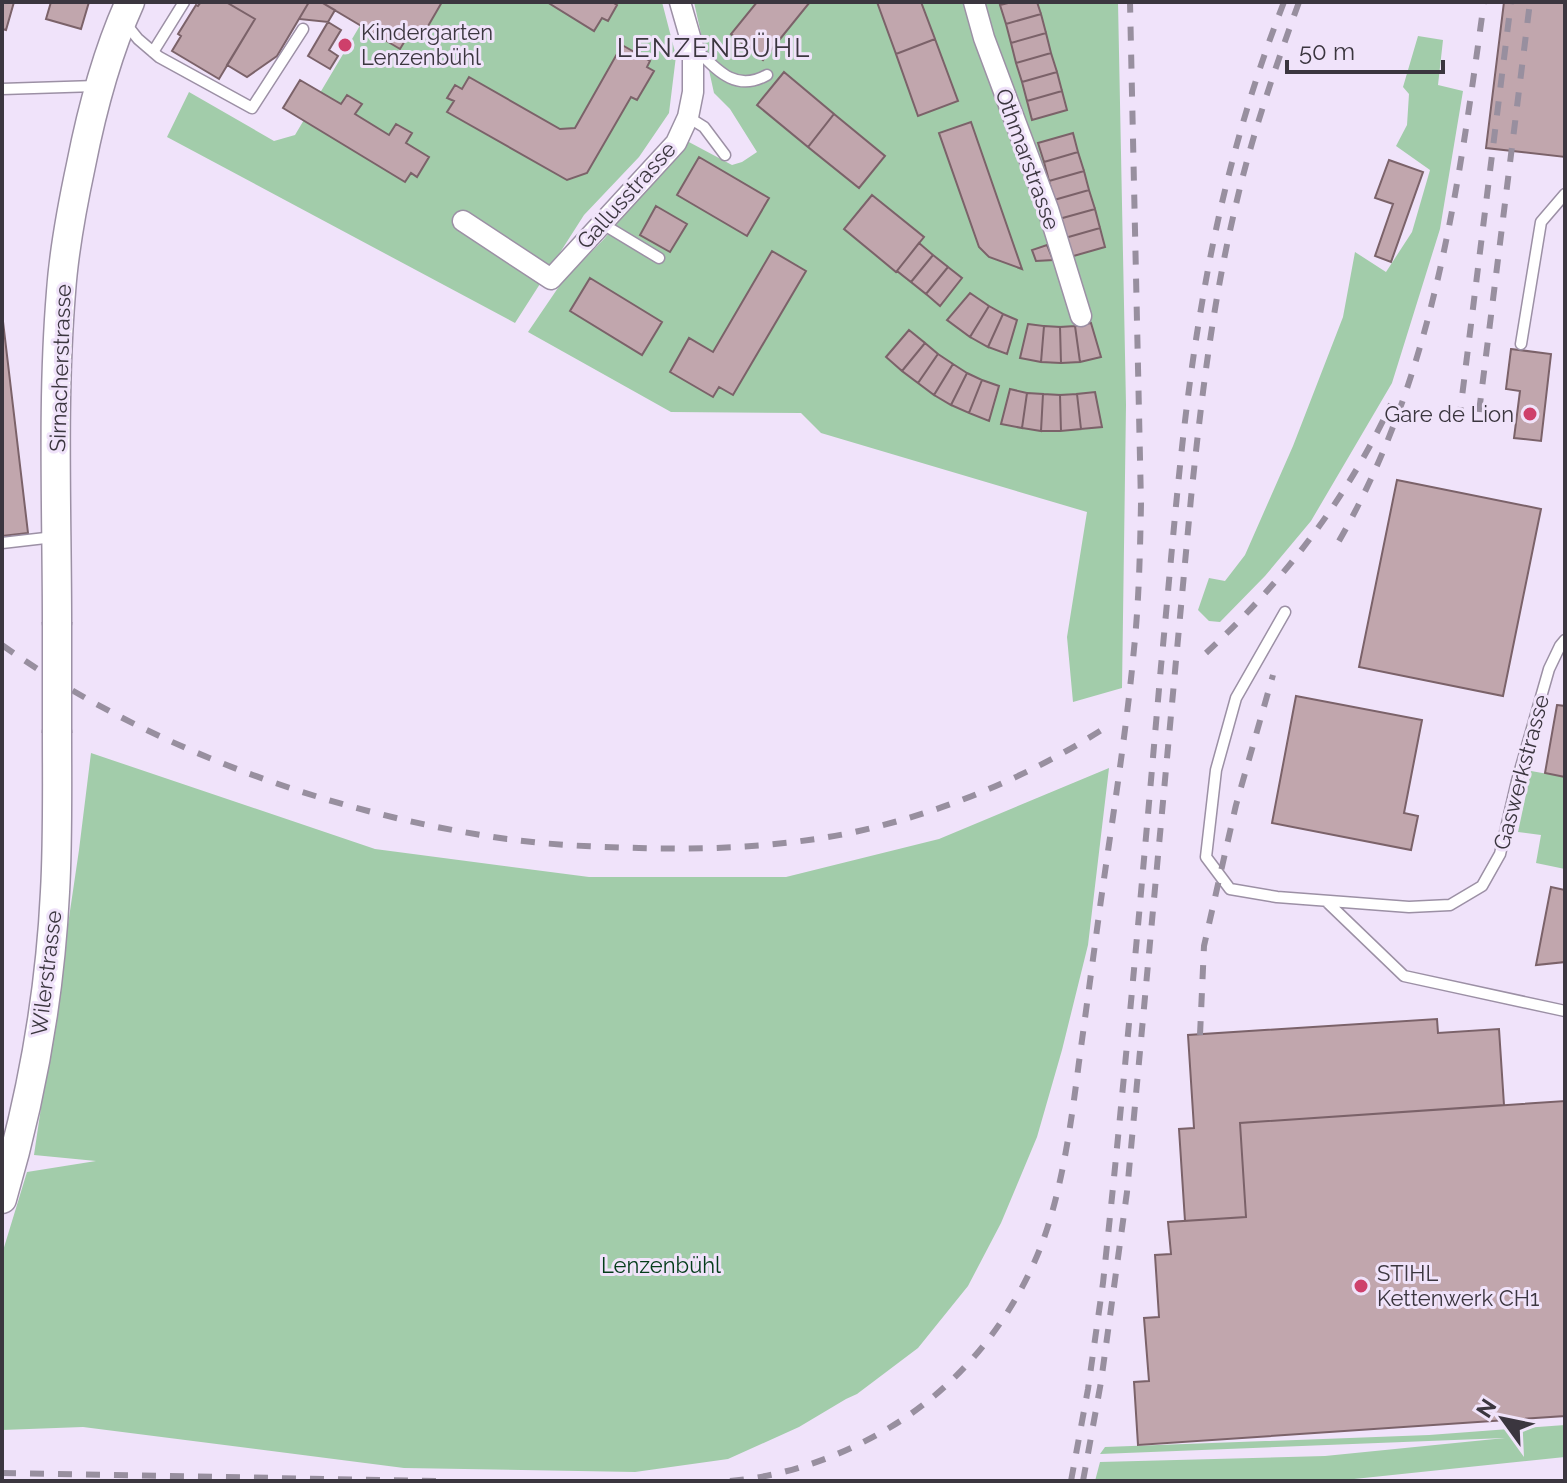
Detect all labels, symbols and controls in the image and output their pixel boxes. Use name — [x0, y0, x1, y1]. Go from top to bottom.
place label: Kindergarten Lenzenbühl — [361, 19, 493, 70]
scale bar — [1287, 24, 1443, 74]
district label: LENZENBÜHL — [617, 32, 811, 63]
marker: Kindergarten Lenzenbühl — [336, 36, 354, 54]
text: 50 m — [1299, 37, 1355, 66]
street label: Othmarstrasse — [990, 85, 1066, 233]
street label: Gallusstrasse — [571, 136, 681, 254]
street label: Sirnacherstrasse — [44, 283, 76, 452]
place label: Gare de Lion — [1385, 401, 1514, 427]
marker: Gare de Lion — [1521, 405, 1539, 423]
street label: Gaswerkstrasse — [1488, 691, 1554, 853]
street label: Wilerstrasse — [25, 909, 67, 1037]
park label: Lenzenbühl — [601, 1252, 721, 1278]
place label: STIHL Kettenwerk CH1 — [1377, 1260, 1539, 1311]
marker: STIHL Kettenwerk CH1 — [1352, 1277, 1370, 1295]
north arrow — [1463, 1379, 1543, 1459]
text: N — [1471, 1394, 1502, 1422]

